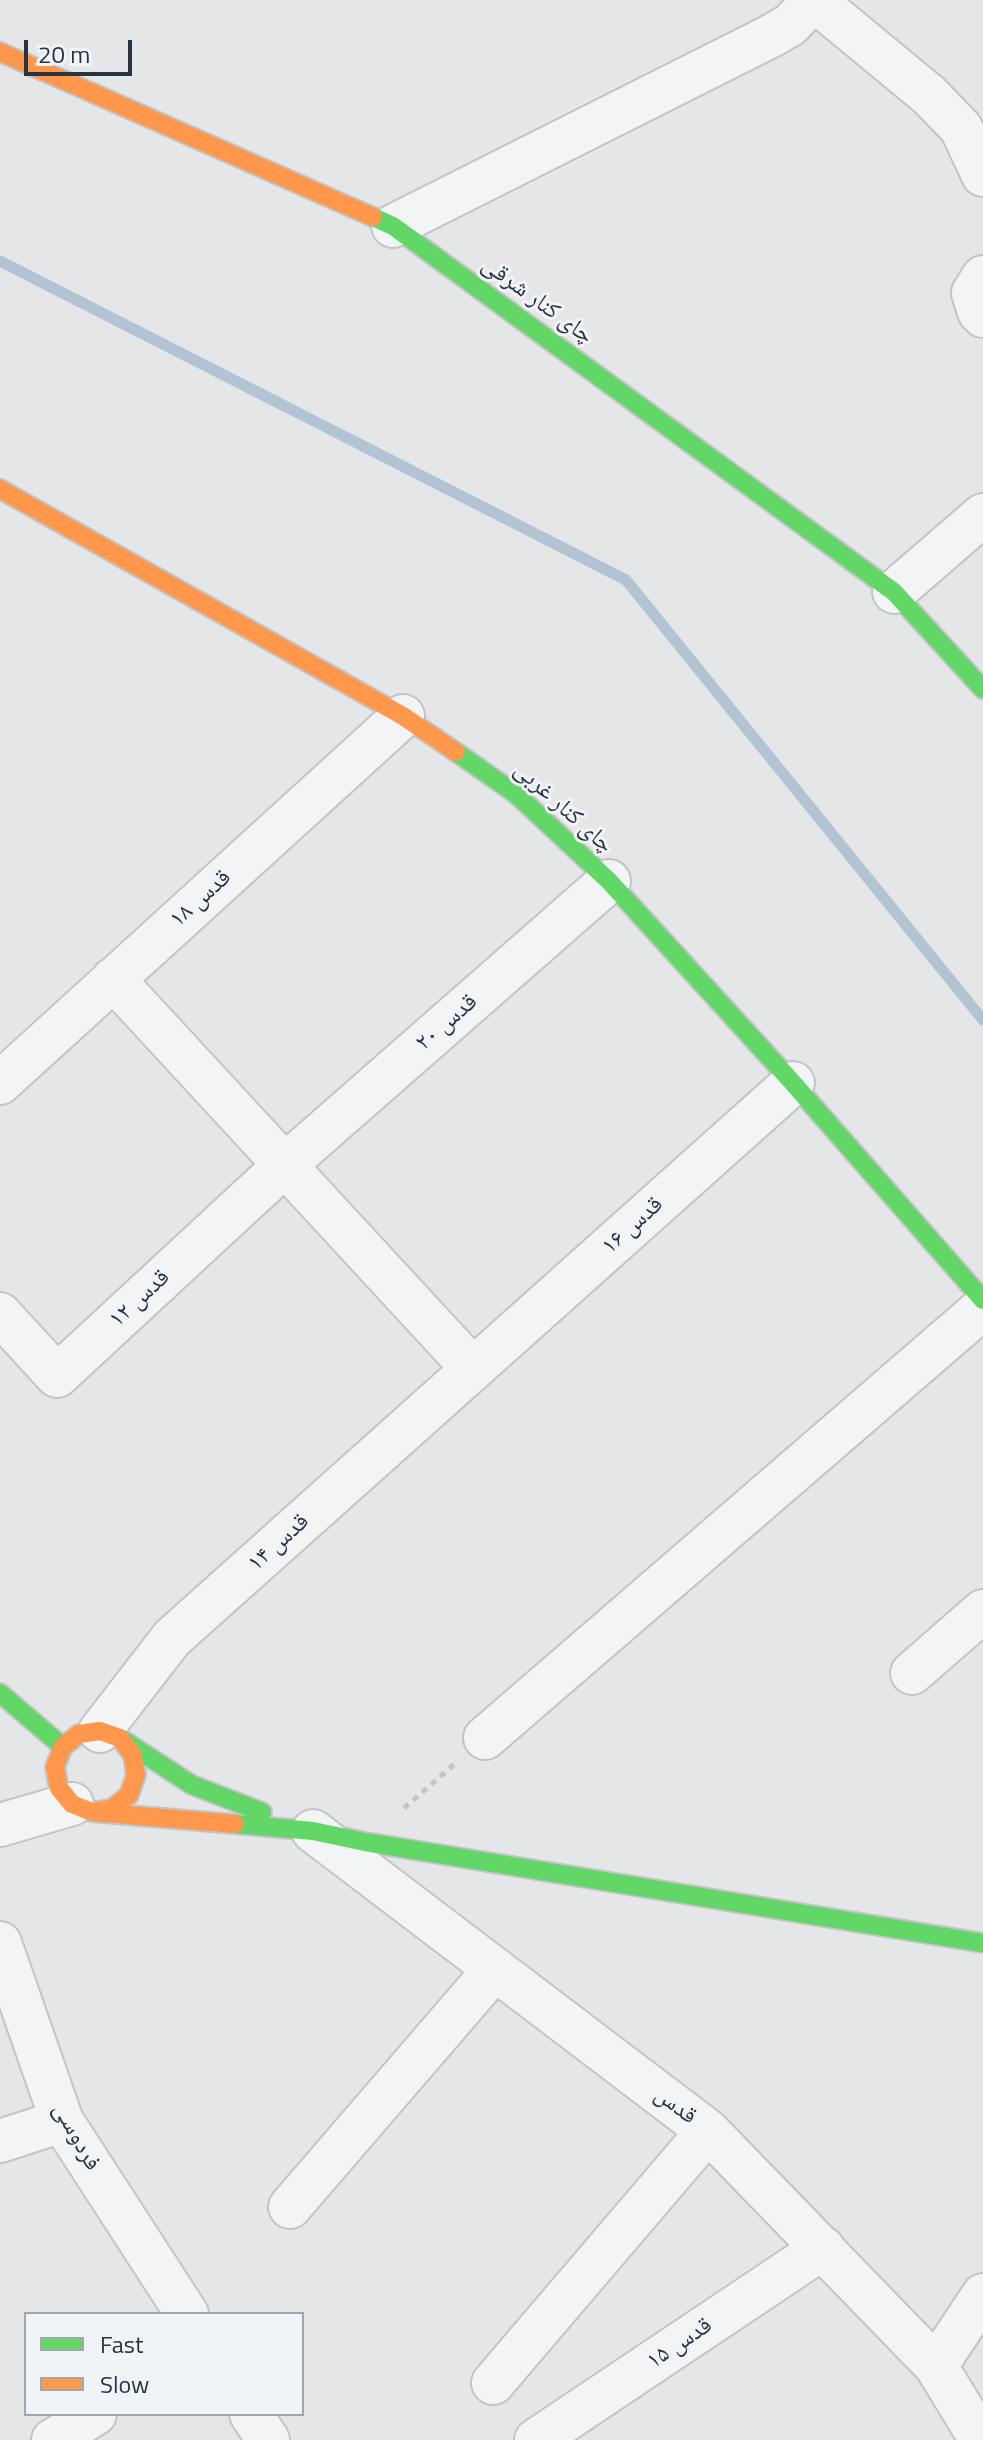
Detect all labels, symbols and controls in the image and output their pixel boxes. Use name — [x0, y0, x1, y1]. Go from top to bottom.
scale bar — [28, 24, 136, 74]
text: 20 m — [38, 36, 90, 72]
street label: چای کنار شرقی — [476, 251, 598, 351]
street label: چای کنار غربی — [507, 756, 619, 860]
street label: قدس ۱۸ — [164, 864, 238, 934]
street label: قدس ۲۰ — [410, 988, 484, 1058]
street label: قدس ۱۶ — [596, 1191, 670, 1261]
street label: قدس ۱۲ — [104, 1264, 176, 1334]
street label: قدس ۱۴ — [242, 1508, 316, 1578]
street label: قدس — [648, 2081, 702, 2131]
street label: فردوسی — [46, 2098, 106, 2176]
legend — [24, 2312, 304, 2416]
street label: قدس ۱۵ — [642, 2312, 718, 2376]
text: Fast — [100, 2326, 143, 2362]
text: Slow — [100, 2366, 149, 2402]

